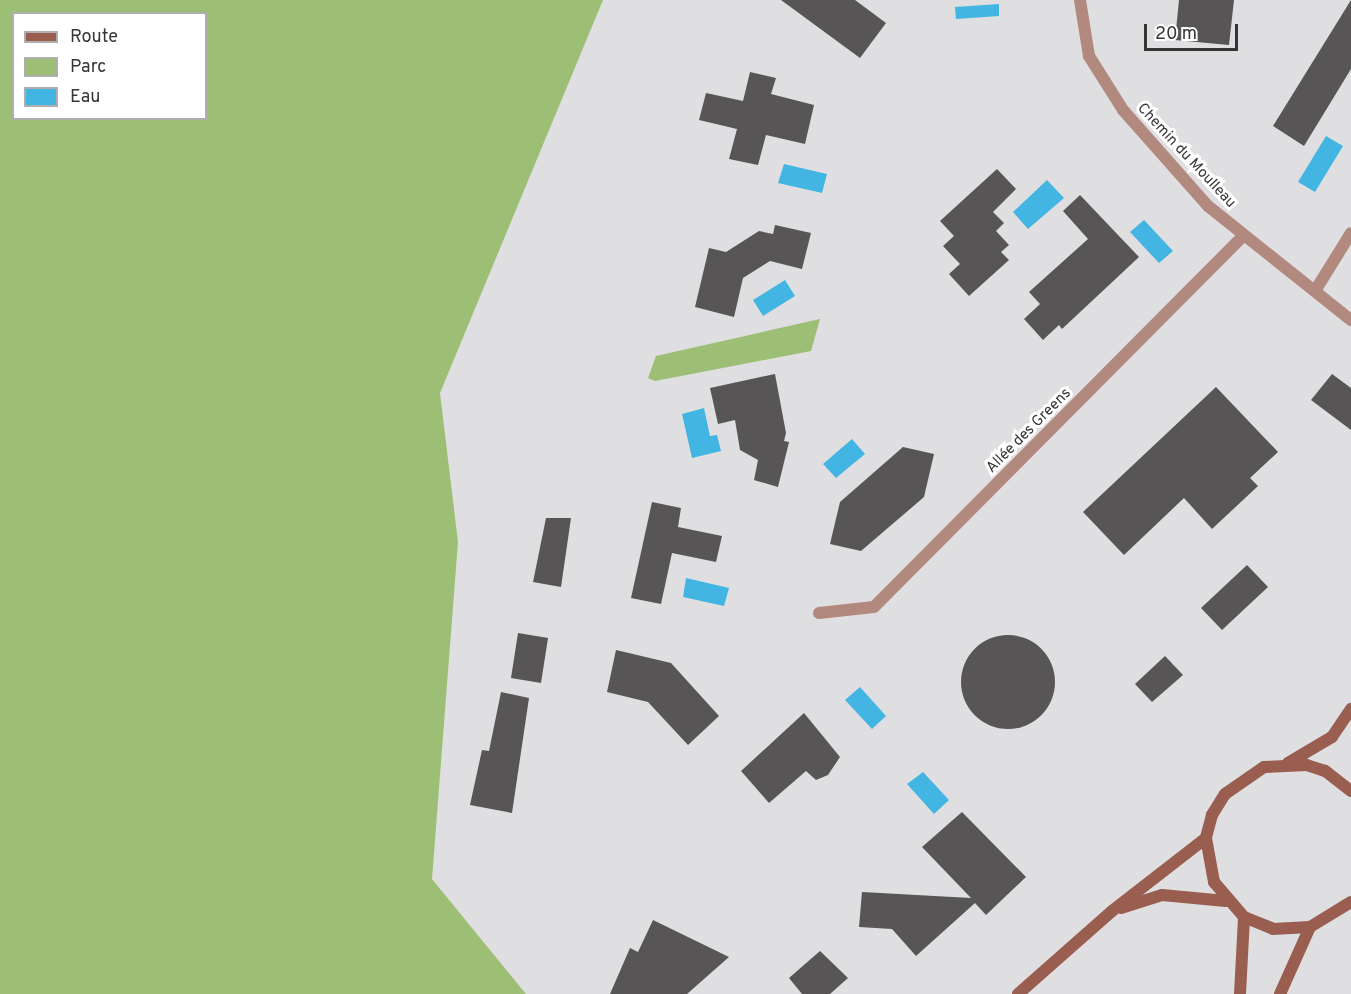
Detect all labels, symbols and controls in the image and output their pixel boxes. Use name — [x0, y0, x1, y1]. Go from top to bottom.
legend — [12, 12, 207, 120]
scale bar — [1147, 12, 1242, 50]
text: 20 m — [1155, 23, 1197, 46]
text: Route — [70, 26, 118, 49]
text: Parc — [70, 56, 106, 79]
text: Eau — [70, 86, 100, 109]
street label: Chemin du Moulleau — [1133, 100, 1239, 212]
street label: Allée des Greens — [983, 385, 1075, 477]

